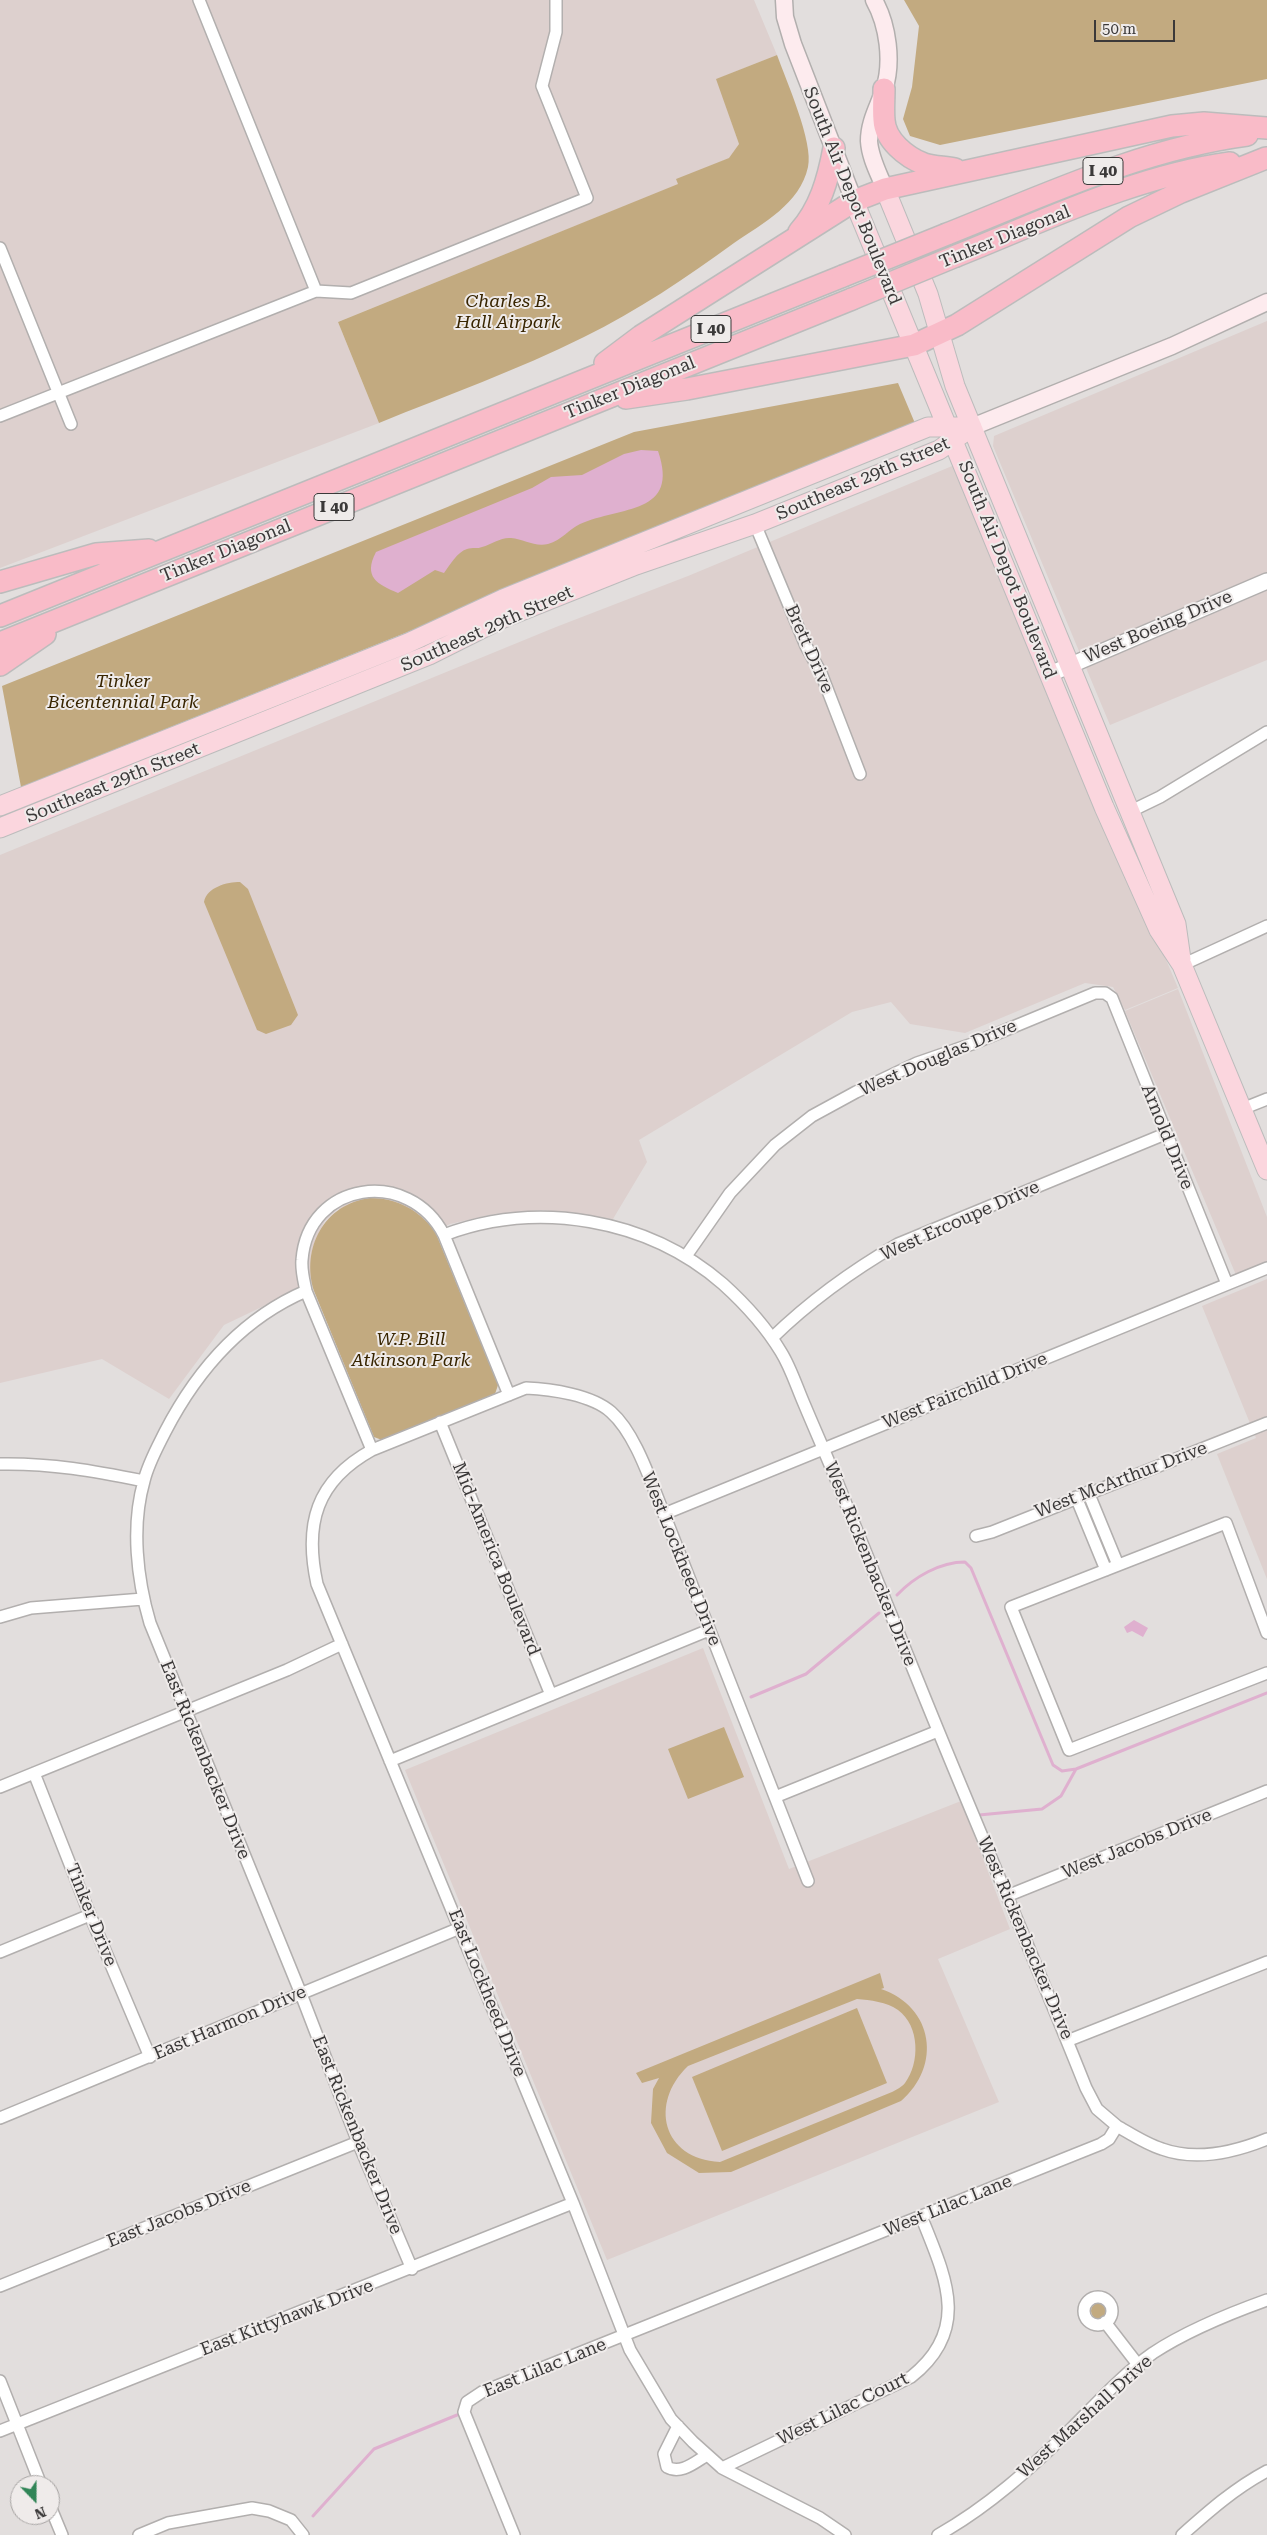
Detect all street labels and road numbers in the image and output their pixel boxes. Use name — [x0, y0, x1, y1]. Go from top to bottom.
street label: South Air Depot Boulevard — [798, 84, 906, 308]
road number: I 40 — [1083, 158, 1123, 185]
street label: Tinker Diagonal — [937, 201, 1073, 273]
road number: I 40 — [691, 316, 731, 342]
street label: Tinker Diagonal — [562, 352, 698, 424]
street label: Southeast 29th Street — [773, 433, 953, 525]
street label: South Air Depot Boulevard — [953, 458, 1061, 682]
road number: I 40 — [314, 494, 354, 520]
street label: Tinker Diagonal — [158, 515, 294, 587]
street label: Southeast 29th Street — [398, 581, 576, 677]
street label: West Boeing Drive — [1080, 586, 1236, 668]
street label: Brett Drive — [780, 602, 838, 696]
street label: Southeast 29th Street — [23, 738, 203, 828]
street label: West Douglas Drive — [856, 1015, 1020, 1101]
street label: Arnold Drive — [1136, 1081, 1198, 1193]
street label: West Ercoupe Drive — [877, 1176, 1043, 1266]
street label: West Fairchild Drive — [879, 1348, 1051, 1434]
street label: West McArthur Drive — [1032, 1437, 1210, 1523]
street label: Mid-America Boulevard — [447, 1459, 545, 1659]
street label: West Rickenbacker Drive — [819, 1459, 921, 1669]
street label: West Lockheed Drive — [636, 1469, 726, 1649]
street label: East Rickenbacker Drive — [155, 1657, 255, 1863]
street label: West Jacobs Drive — [1059, 1804, 1215, 1884]
street label: West Rickenbacker Drive — [972, 1833, 1078, 2043]
street label: Tinker Drive — [61, 1861, 121, 1969]
street label: East Lockheed Drive — [443, 1906, 531, 2080]
street label: East Harmon Drive — [150, 1981, 310, 2065]
street label: East Rickenbacker Drive — [307, 2032, 407, 2238]
street label: West Lilac Lane — [881, 2170, 1015, 2242]
street label: East Jacobs Drive — [104, 2175, 254, 2253]
street label: East Kittyhawk Drive — [198, 2275, 376, 2361]
street label: East Lilac Lane — [480, 2334, 610, 2402]
street label: West Marshall Drive — [1013, 2351, 1157, 2483]
street label: West Lilac Court — [774, 2368, 912, 2450]

